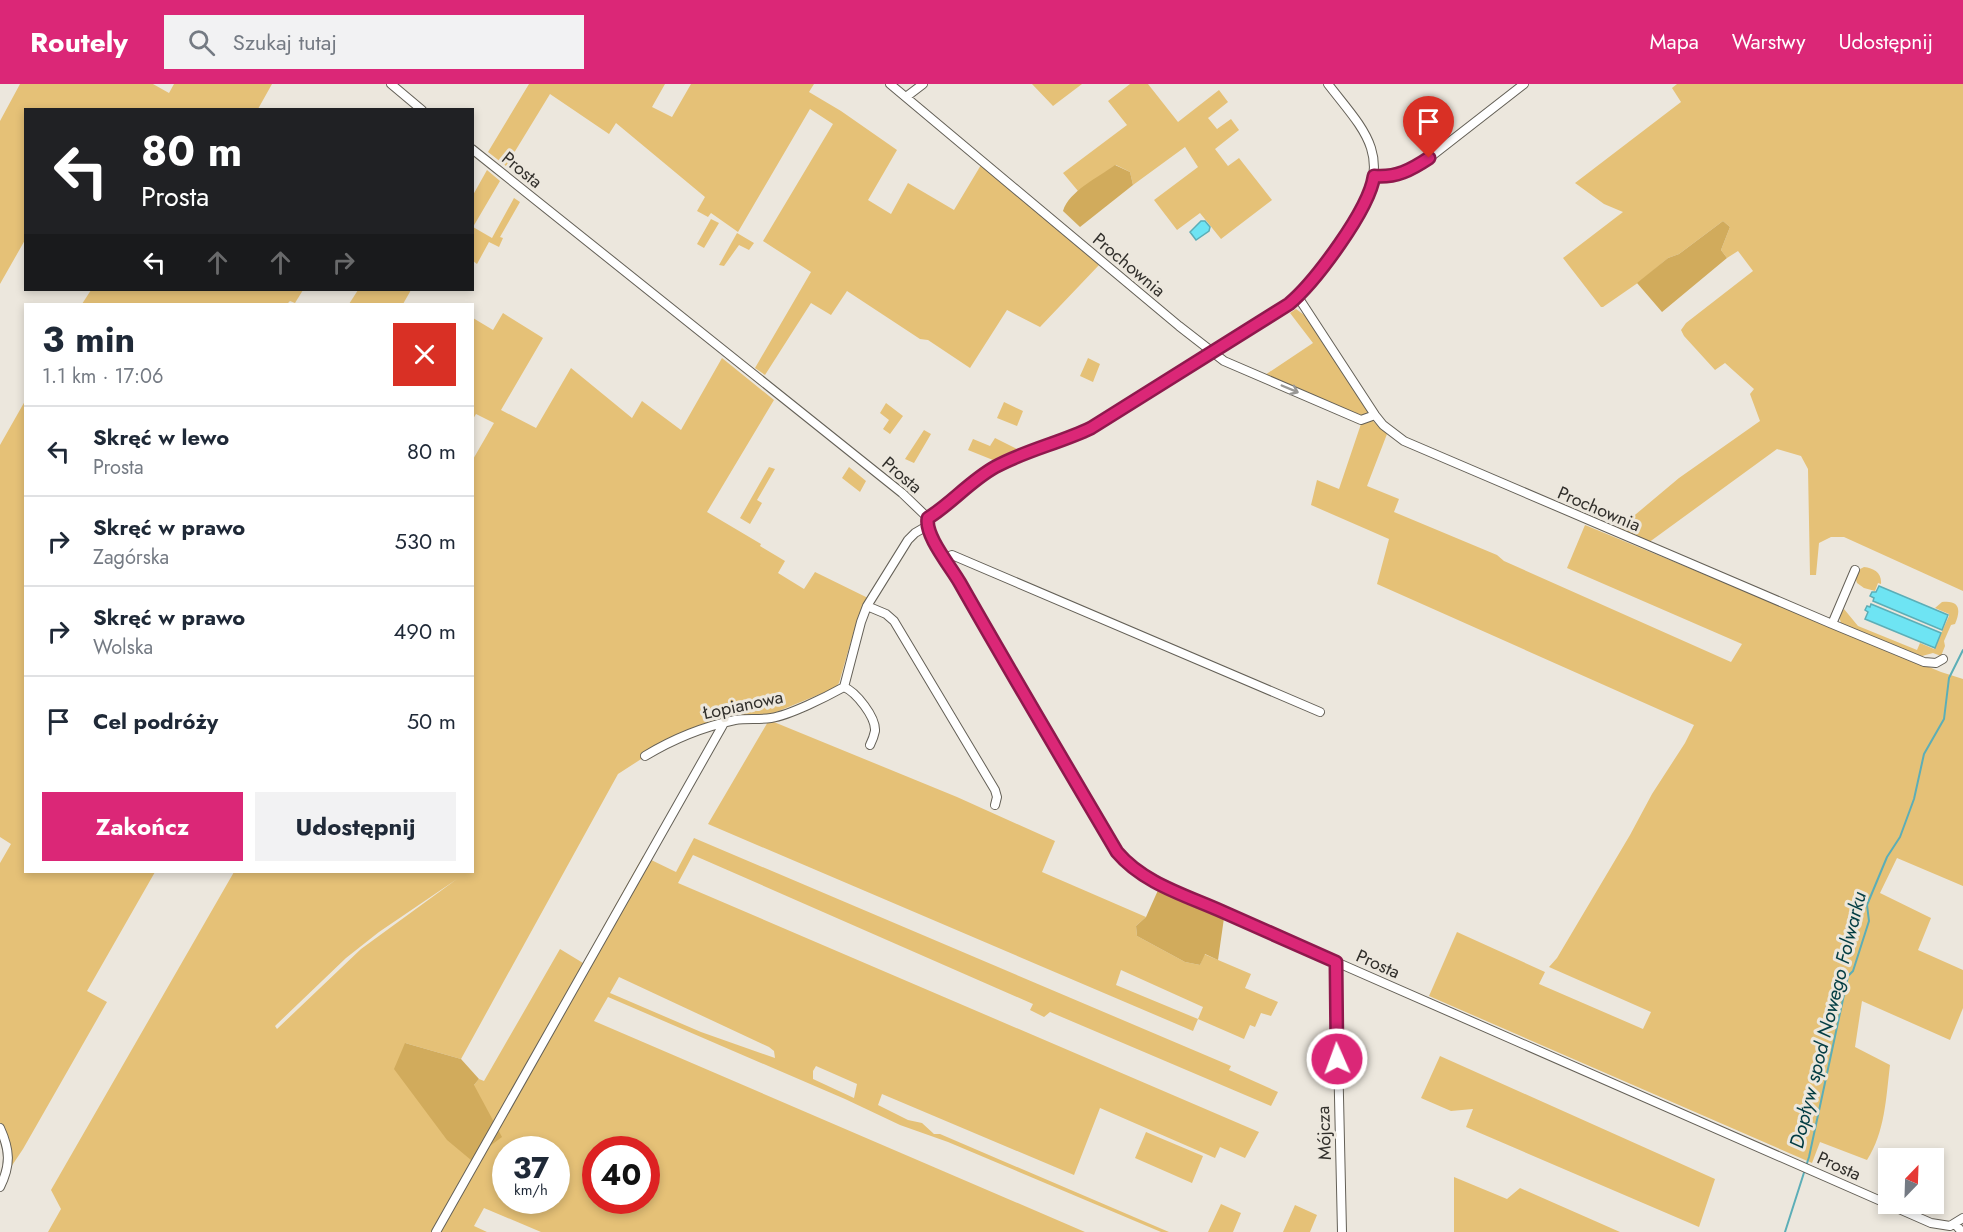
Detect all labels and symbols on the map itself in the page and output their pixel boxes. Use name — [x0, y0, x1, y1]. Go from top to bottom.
pin — [1403, 96, 1454, 158]
street label: Prosta — [496, 146, 548, 194]
street label: Prochownia — [1087, 227, 1171, 303]
one-way arrow — [1281, 384, 1299, 395]
street label: Prosta — [876, 450, 928, 500]
street label: Prochownia — [1553, 480, 1645, 538]
street label: Łopianowa — [699, 684, 786, 726]
water label: Dopływ spod Nowego Folwarku — [1782, 889, 1874, 1151]
street label: Prosta — [1352, 943, 1404, 985]
position arrow — [1305, 1027, 1369, 1091]
street label: Mójcza — [1310, 1105, 1338, 1161]
speed limit sign: 40 — [582, 1136, 660, 1214]
street label: Prosta — [1813, 1145, 1865, 1187]
north arrow — [1878, 1148, 1944, 1214]

